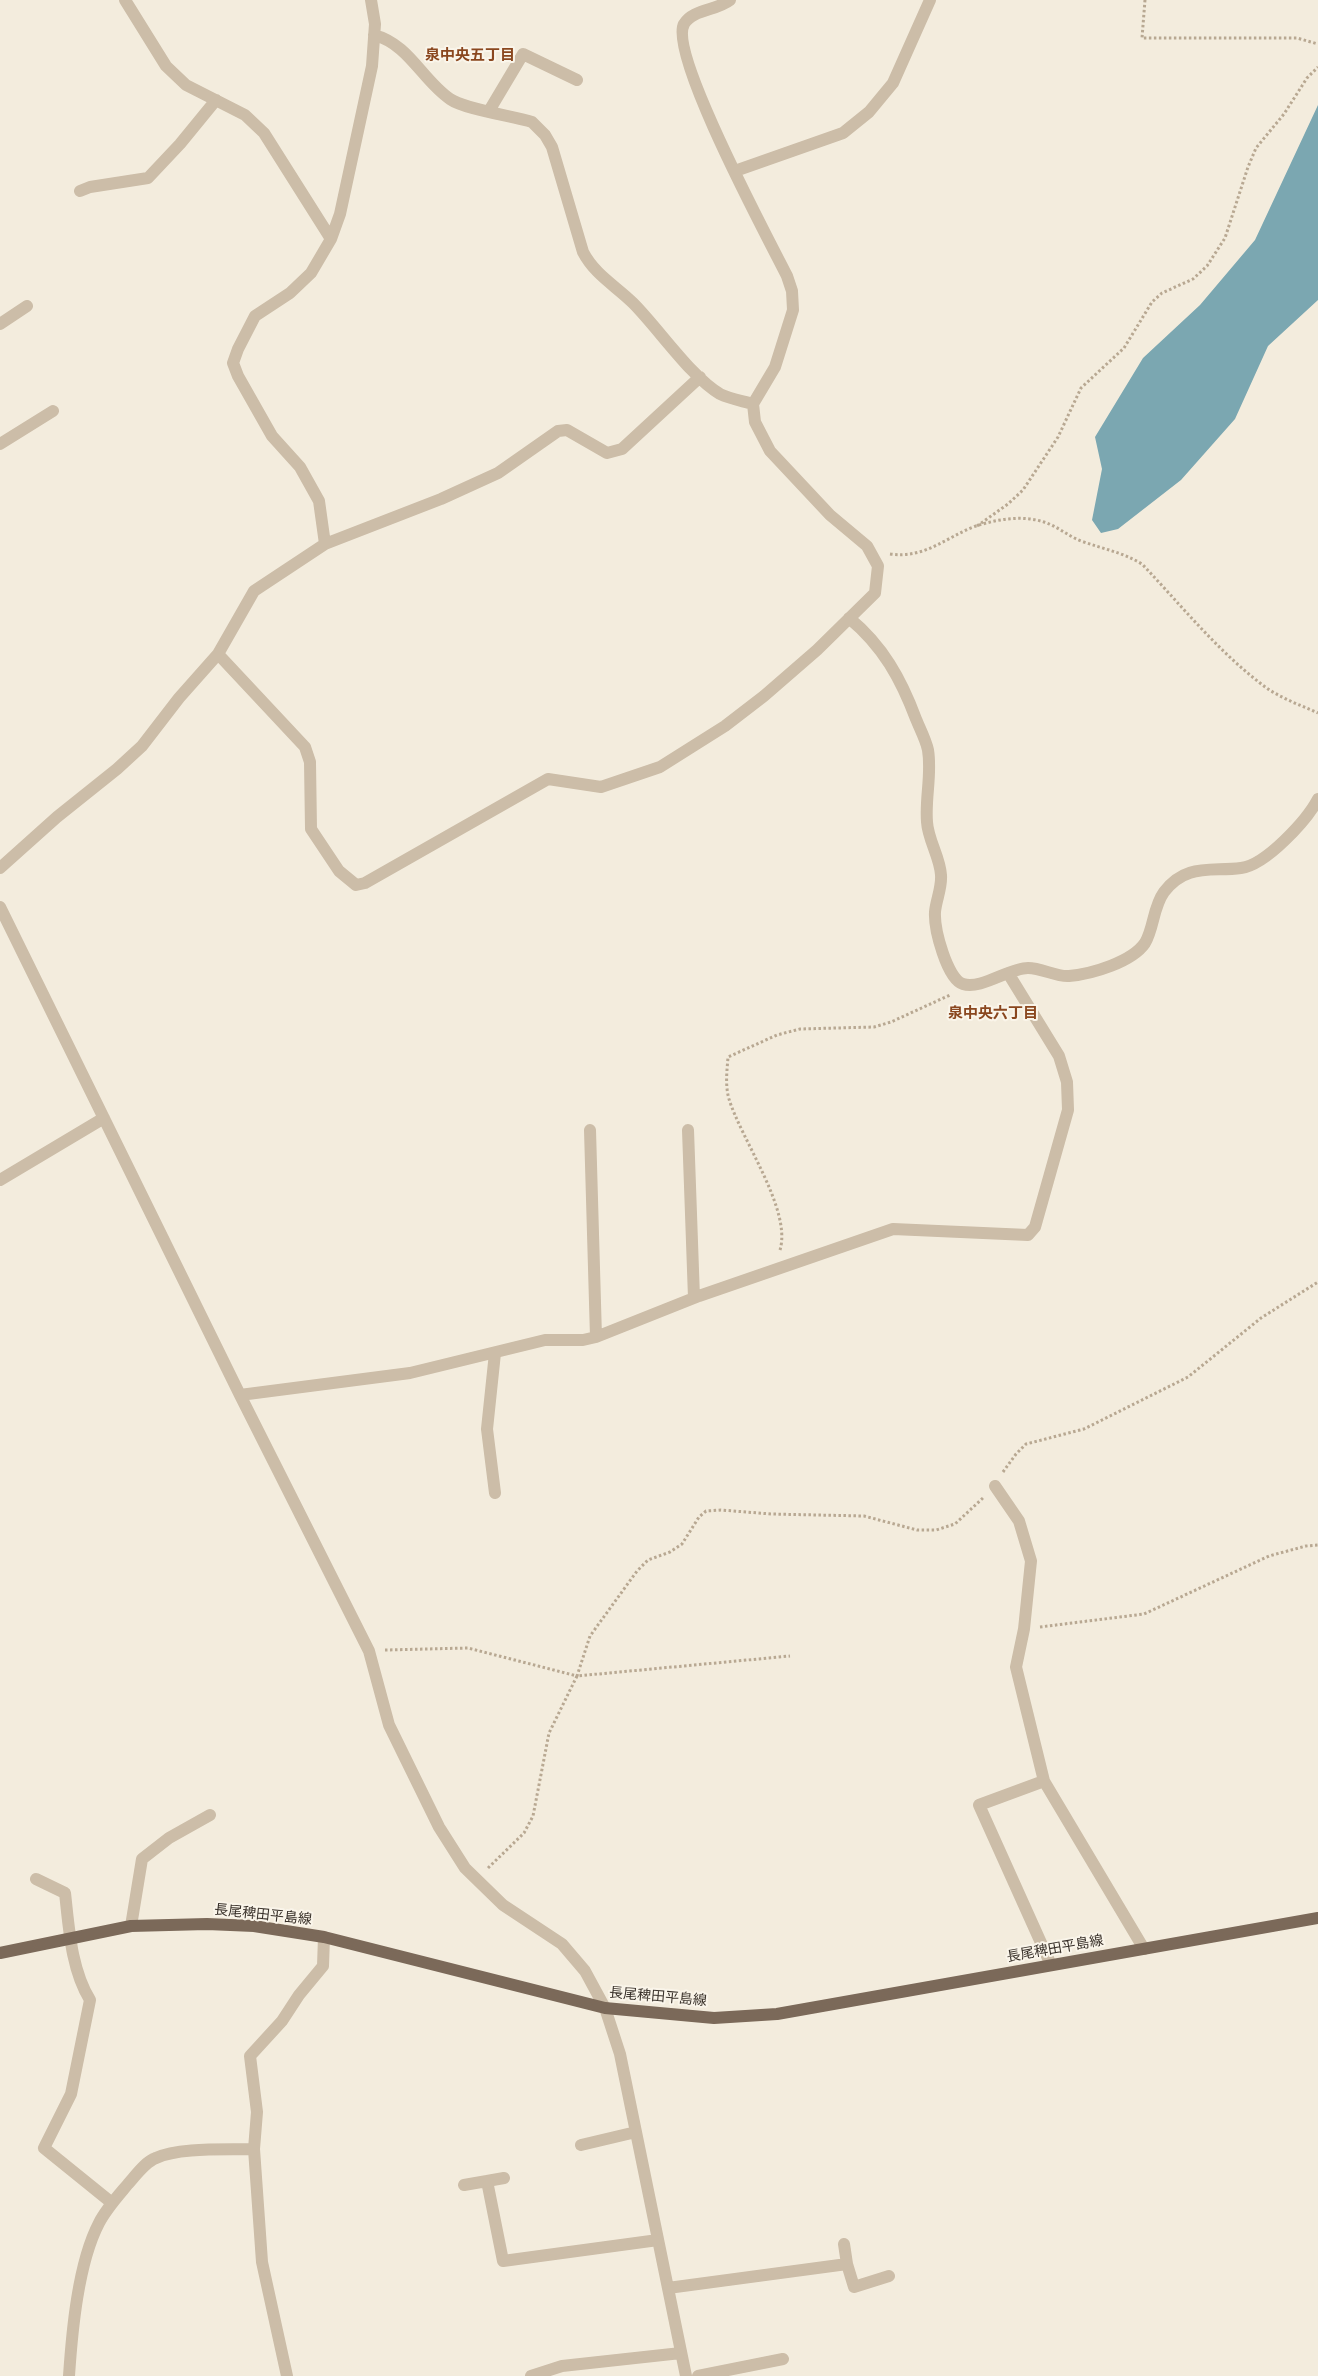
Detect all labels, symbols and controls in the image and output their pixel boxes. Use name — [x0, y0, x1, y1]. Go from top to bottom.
district label: 泉中央五丁目 — [425, 47, 515, 65]
district label: 泉中央六丁目 — [948, 1005, 1038, 1023]
street label: 長尾稗田平島線 — [213, 1902, 313, 1928]
street label: 長尾稗田平島線 — [1005, 1932, 1105, 1966]
street label: 長尾稗田平島線 — [608, 1984, 708, 2010]

